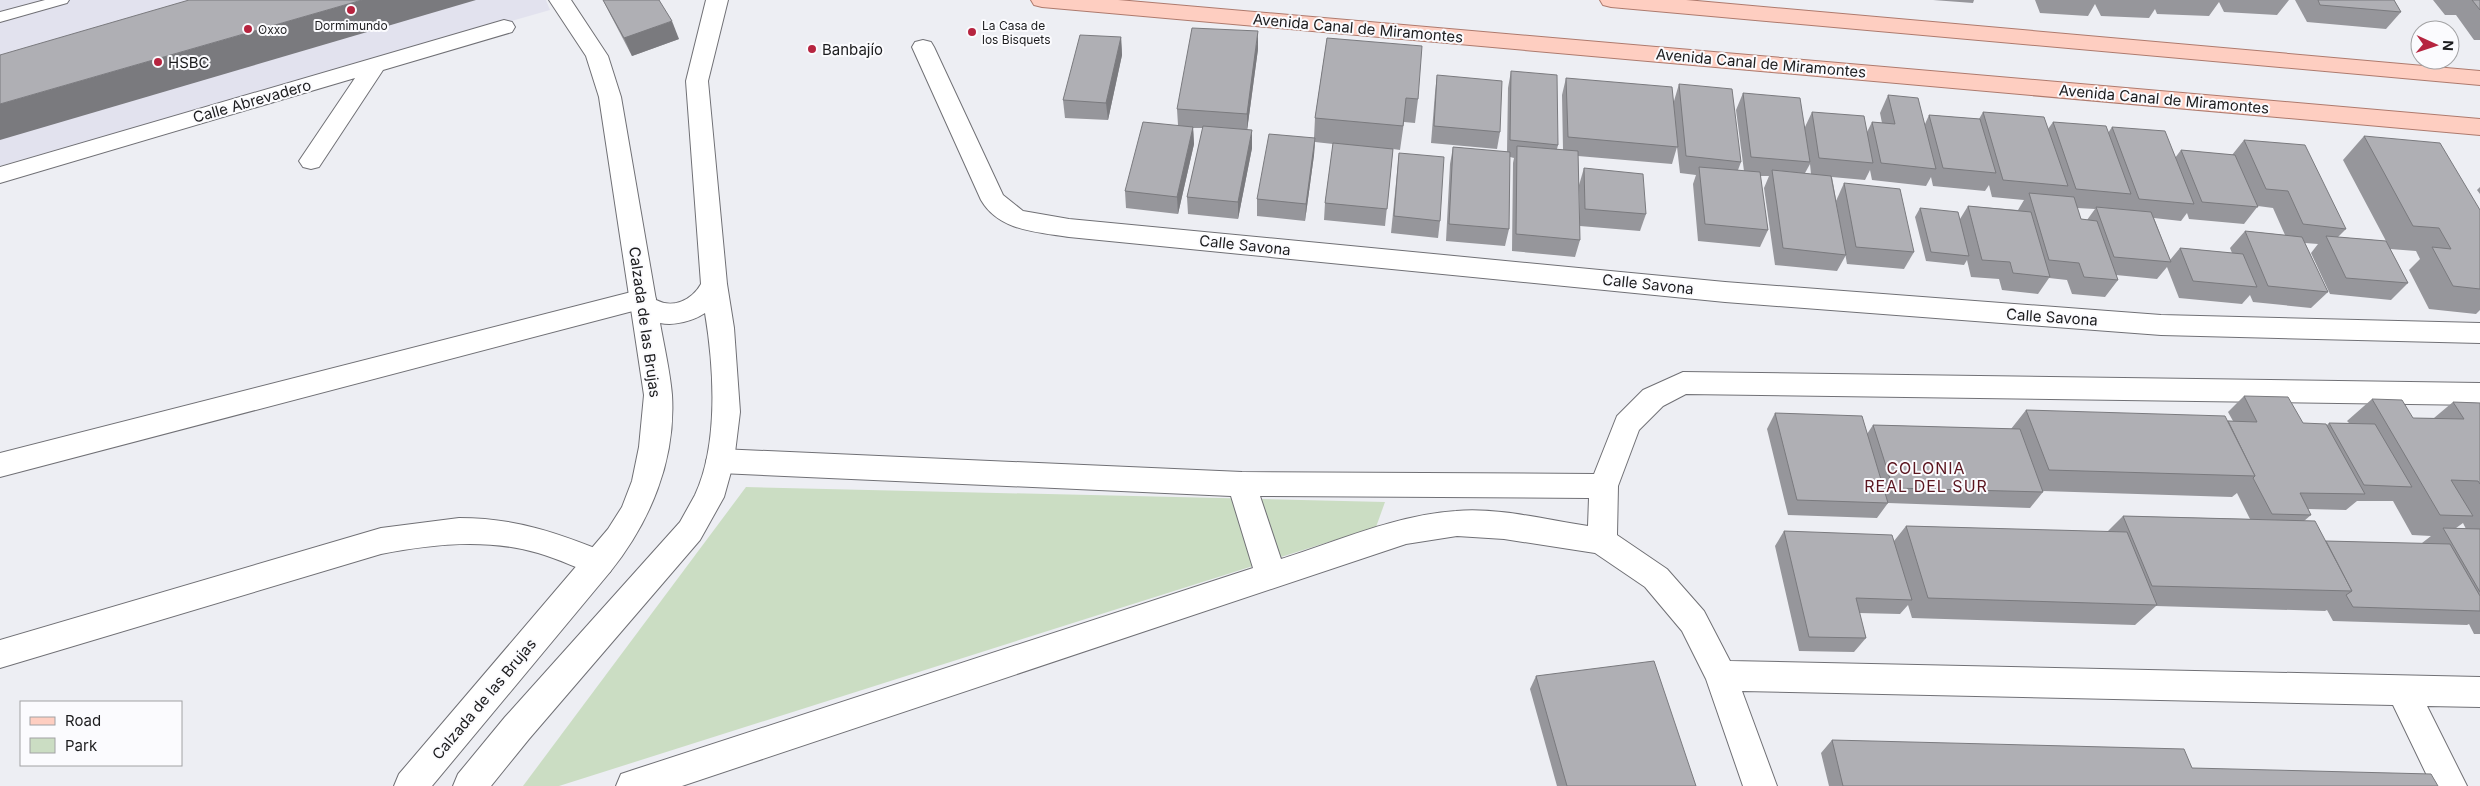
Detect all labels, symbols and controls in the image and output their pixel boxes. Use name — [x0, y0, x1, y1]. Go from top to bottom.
marker: Dormimundo — [345, 4, 357, 16]
street label: Avenida Canal de Miramontes — [1252, 9, 1464, 47]
place label: Dormimundo — [314, 18, 388, 33]
place label: La Casa de los Bisquets — [982, 18, 1050, 47]
north arrow — [2410, 20, 2460, 70]
place label: Oxxo — [258, 22, 287, 37]
marker: Oxxo — [242, 23, 254, 35]
marker: La Casa de los Bisquets — [966, 26, 978, 38]
place label: Banbajío — [822, 40, 883, 59]
text: N — [2440, 40, 2457, 51]
marker: Banbajío — [806, 43, 818, 55]
street label: Avenida Canal de Miramontes — [1655, 44, 1867, 82]
place label: HSBC — [168, 53, 210, 72]
marker: HSBC — [152, 56, 164, 68]
street label: Calle Abrevadero — [191, 75, 313, 127]
street label: Avenida Canal de Miramontes — [2058, 80, 2270, 118]
street label: Calle Savona — [1198, 231, 1292, 259]
street label: Calzada de las Brujas — [625, 245, 665, 399]
street label: Calle Savona — [1601, 270, 1695, 298]
street label: Calle Savona — [2006, 304, 2098, 330]
district label: COLONIA REAL DEL SUR — [1864, 458, 1988, 496]
street label: Calzada de las Brujas — [428, 635, 540, 763]
legend — [20, 701, 182, 766]
text: Road — [65, 711, 101, 730]
text: Park — [65, 736, 98, 755]

